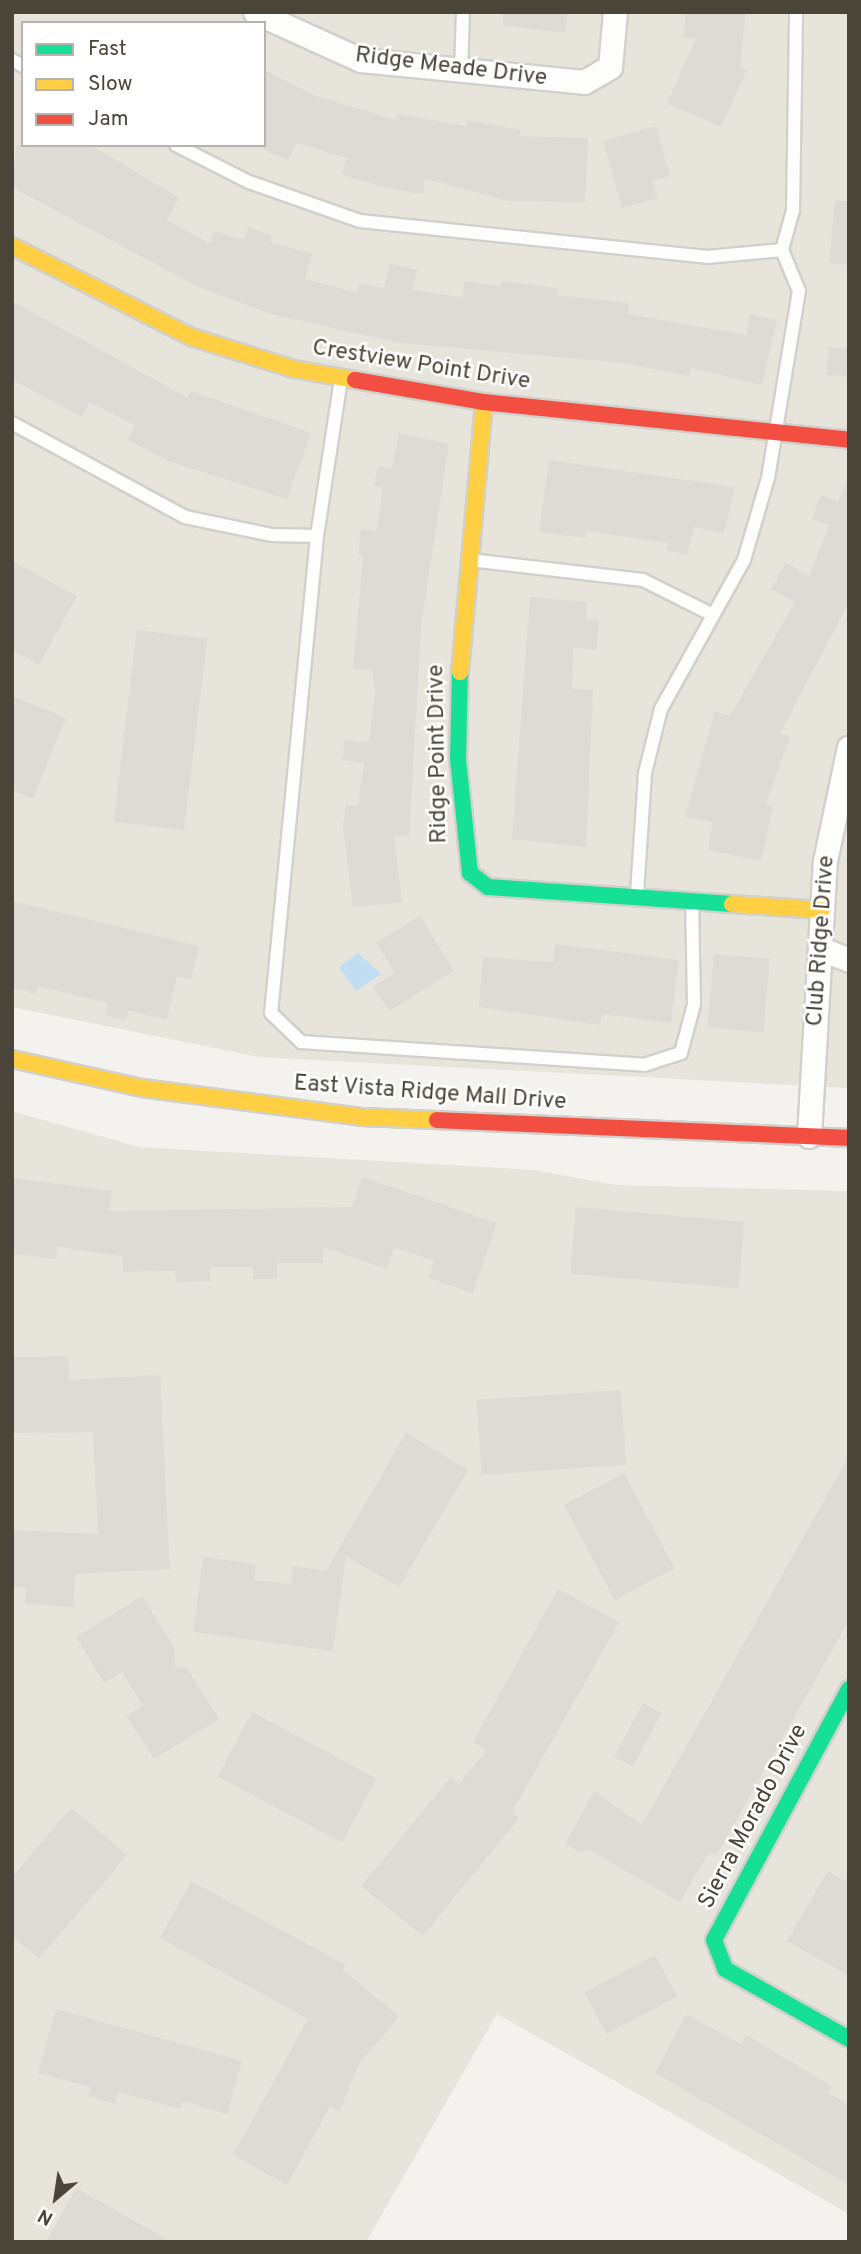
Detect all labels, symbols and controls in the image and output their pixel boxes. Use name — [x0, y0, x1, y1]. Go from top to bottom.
legend — [21, 21, 266, 147]
text: Fast — [88, 36, 127, 63]
street label: Ridge Meade Drive — [353, 43, 549, 93]
text: Slow — [88, 71, 133, 98]
text: Jam — [88, 106, 129, 133]
street label: Crestview Point Drive — [310, 335, 532, 397]
street label: Ridge Point Drive — [424, 664, 454, 844]
street label: Club Ridge Drive — [802, 855, 842, 1027]
street label: East Vista Ridge Mall Drive — [292, 1071, 568, 1117]
street label: Sierra Morado Drive — [694, 1720, 814, 1914]
north arrow — [21, 2163, 91, 2233]
text: N — [34, 2203, 58, 2230]

